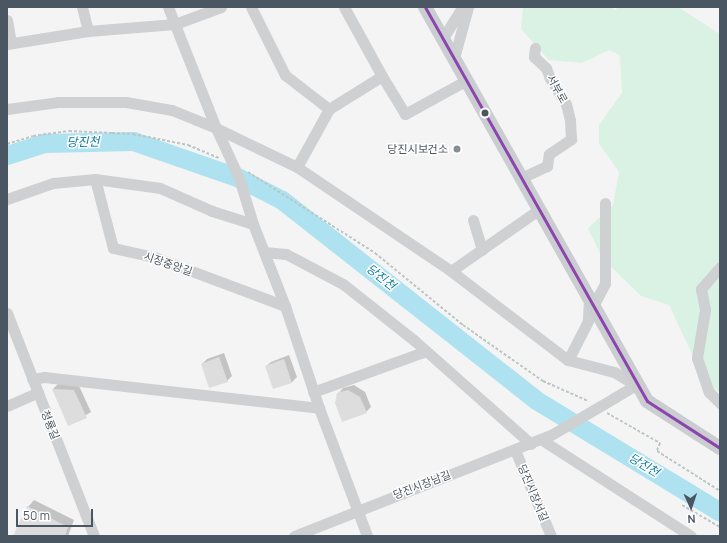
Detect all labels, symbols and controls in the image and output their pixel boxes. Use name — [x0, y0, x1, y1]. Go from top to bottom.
street label: 서부로 — [544, 73, 570, 105]
unlabelled marker — [480, 108, 490, 118]
water label: 당진천 — [66, 135, 100, 149]
place label: 당진시보건소 — [387, 142, 448, 156]
marker: 당진시보건소 — [451, 143, 463, 155]
street label: 시장중앙길 — [142, 250, 194, 278]
water label: 당진천 — [364, 261, 398, 293]
street label: 청룡길 — [38, 408, 62, 442]
water label: 당진천 — [626, 450, 662, 480]
street label: 당진시장서길 — [515, 462, 551, 524]
street label: 당진시장남길 — [391, 468, 453, 502]
north arrow — [671, 487, 711, 527]
scale bar — [18, 501, 95, 527]
text: 50 m — [23, 507, 50, 524]
text: N — [687, 512, 696, 527]

